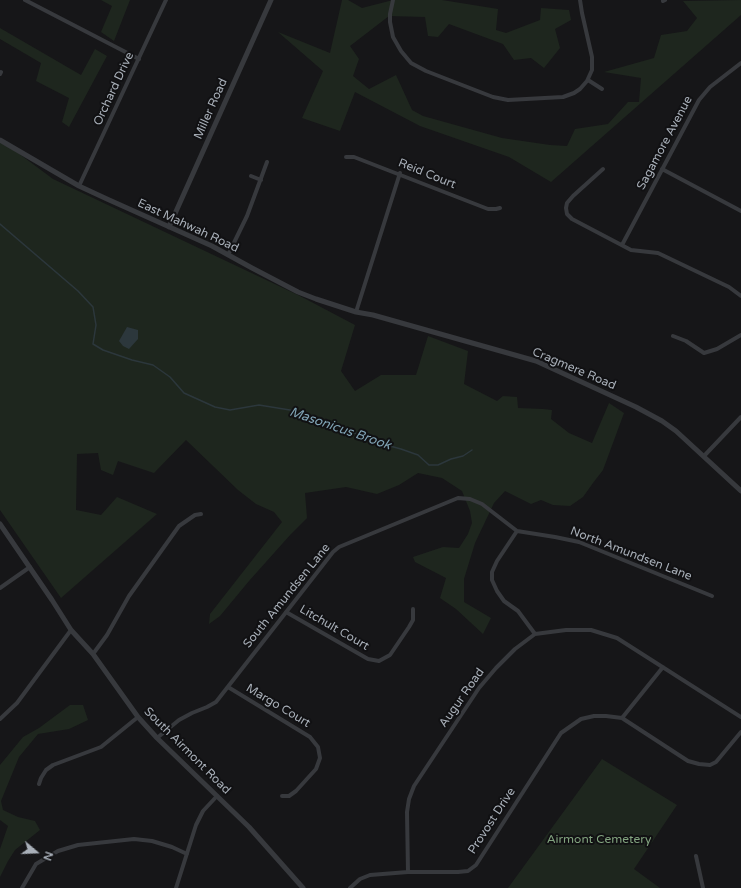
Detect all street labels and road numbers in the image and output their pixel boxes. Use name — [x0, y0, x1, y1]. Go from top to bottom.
street label: Orchard Drive — [91, 50, 137, 128]
street label: Miller Road — [191, 76, 231, 142]
street label: Sagamore Avenue — [634, 94, 696, 192]
street label: Reid Court — [396, 156, 458, 192]
street label: East Mahwah Road — [135, 196, 241, 256]
street label: Cragmere Road — [530, 345, 618, 393]
street label: North Amundsen Lane — [568, 524, 694, 584]
street label: South Amundsen Lane — [241, 541, 333, 651]
street label: Litchult Court — [297, 602, 371, 654]
street label: Augur Road — [436, 666, 488, 730]
street label: Margo Court — [243, 681, 313, 731]
street label: South Airmont Road — [141, 705, 233, 797]
street label: Provost Drive — [465, 785, 519, 857]

